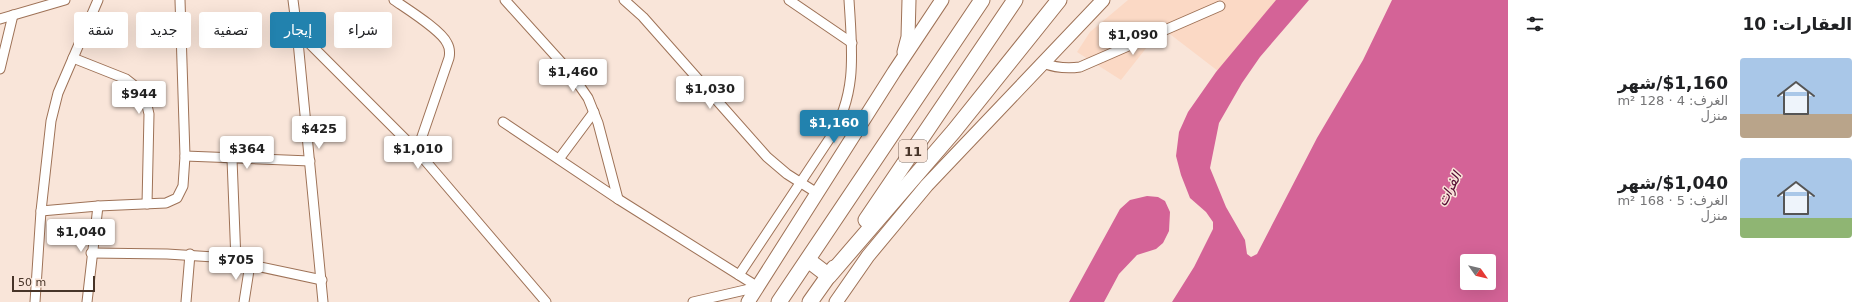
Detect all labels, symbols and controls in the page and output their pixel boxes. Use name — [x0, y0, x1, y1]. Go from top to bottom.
chip: شقة — [74, 12, 128, 48]
chip: جديد — [136, 12, 191, 48]
chip: تصفية — [199, 12, 262, 48]
chip: إيجار — [270, 12, 326, 48]
chip: شراء — [334, 12, 392, 48]
icon: filters — [1524, 13, 1546, 35]
text: العقارات: 10 — [1742, 14, 1852, 34]
pin: $1,090 — [1100, 22, 1166, 56]
text: $1,090 — [1108, 27, 1158, 42]
pin: $1,460 — [540, 59, 606, 93]
text: $1,460 — [548, 64, 598, 79]
text: $1,160/شهر — [1618, 73, 1728, 93]
icon: home — [1772, 74, 1820, 122]
pin: $1,030 — [677, 76, 743, 110]
pin: $944 — [115, 81, 163, 115]
text: $1,030 — [685, 81, 735, 96]
text: $944 — [121, 86, 157, 101]
text: الغرف: 4 · 128 m² — [1617, 93, 1728, 108]
text: منزل — [1700, 108, 1728, 123]
pin: $1,160 — [801, 110, 867, 144]
text: $1,160 — [809, 115, 859, 130]
pin: $425 — [295, 116, 343, 150]
text: $425 — [301, 121, 337, 136]
pin: $364 — [223, 136, 271, 170]
pin: $1,010 — [385, 136, 451, 170]
road number: 11 — [899, 140, 927, 162]
text: $364 — [229, 141, 265, 156]
text: $1,010 — [393, 141, 443, 156]
water label: الفرات — [1433, 167, 1466, 209]
text: $1,040/شهر — [1618, 173, 1728, 193]
icon: home — [1772, 174, 1820, 222]
text: الغرف: 5 · 168 m² — [1617, 193, 1728, 208]
text: منزل — [1700, 208, 1728, 223]
pin: $1,040 — [48, 219, 114, 253]
text: $1,040 — [56, 224, 106, 239]
pin: $705 — [212, 247, 260, 281]
text: $705 — [218, 252, 254, 267]
north arrow — [1460, 254, 1496, 290]
map controls — [1460, 254, 1496, 290]
scale bar — [12, 274, 95, 293]
text: 50 m — [18, 276, 46, 289]

